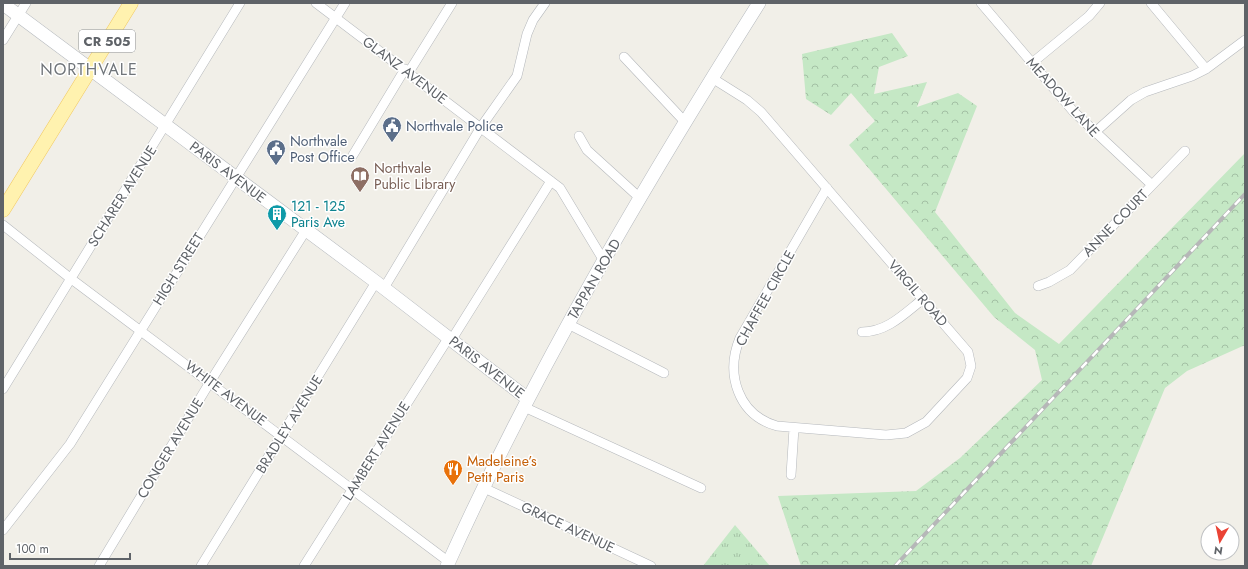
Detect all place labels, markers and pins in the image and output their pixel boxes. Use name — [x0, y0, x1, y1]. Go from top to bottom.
public building icon: Northvale Police — [381, 115, 403, 143]
place label: Northvale Police — [406, 116, 503, 136]
place label: Northvale Post Office — [290, 131, 355, 167]
public building icon: Northvale Post Office — [265, 138, 287, 166]
place label: Northvale Public Library — [374, 158, 456, 194]
library icon: Northvale Public Library — [349, 165, 371, 193]
place label: 121 - 125 Paris Ave — [291, 196, 345, 232]
building icon: 121 - 125 Paris Ave — [266, 203, 288, 231]
place label: Madeleine’s Petit Paris — [467, 451, 537, 487]
restaurant icon: Madeleine’s Petit Paris — [442, 458, 464, 486]

